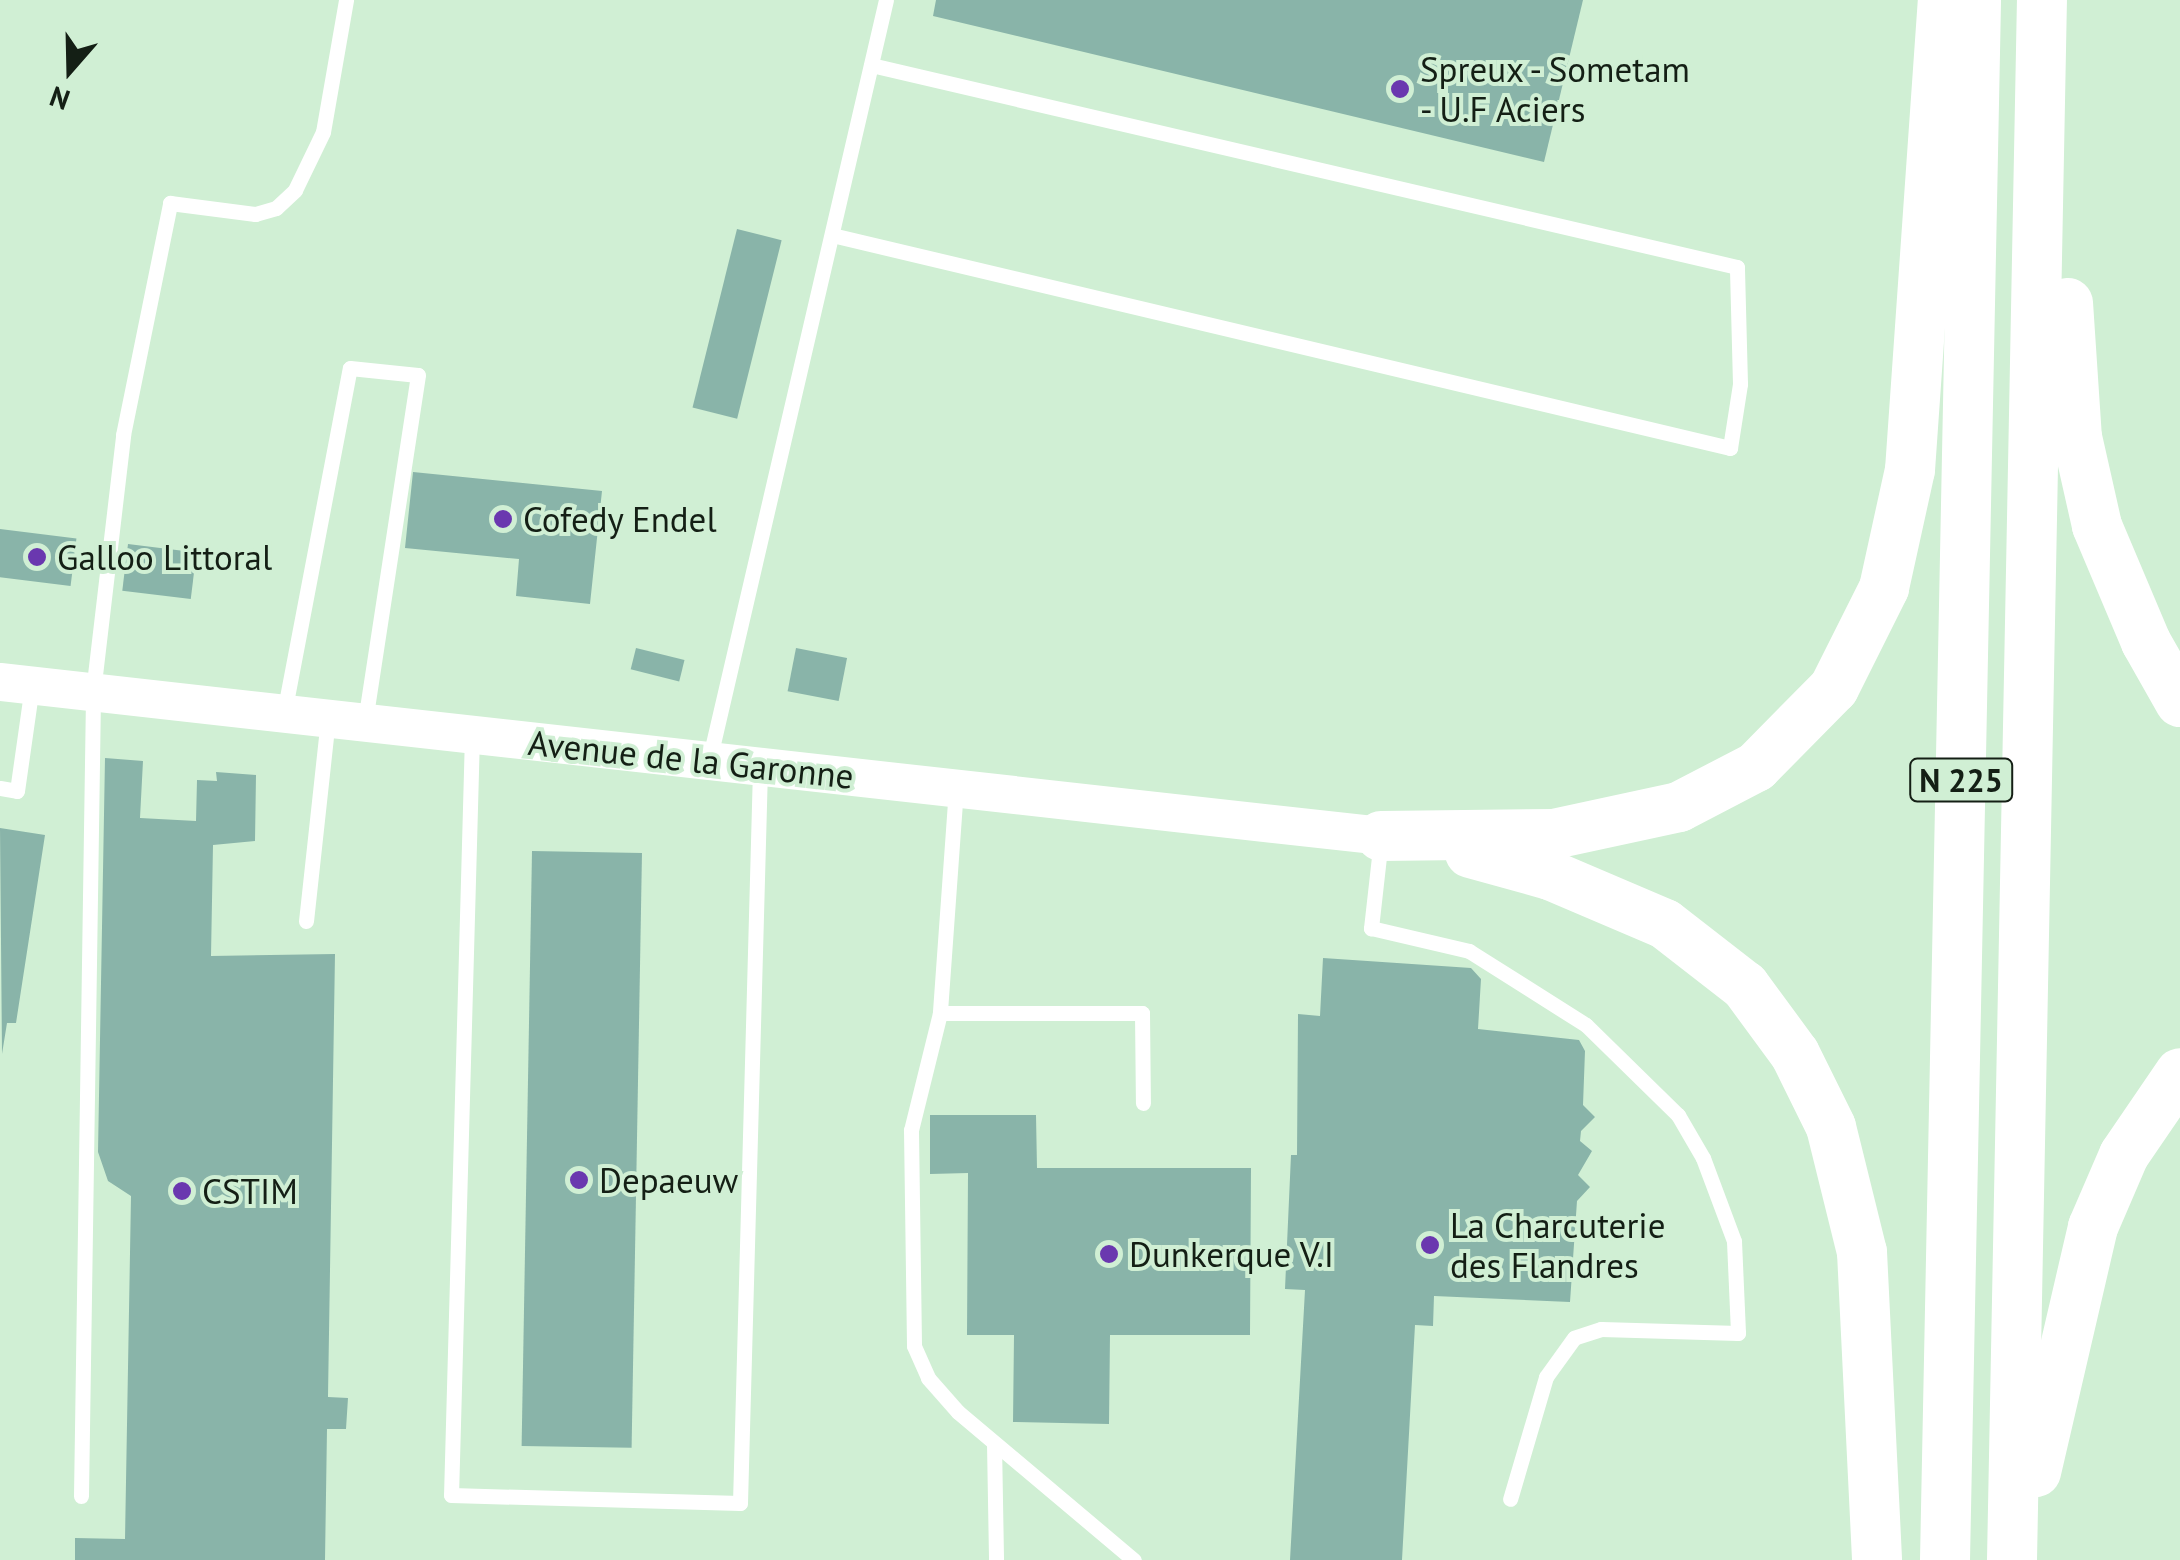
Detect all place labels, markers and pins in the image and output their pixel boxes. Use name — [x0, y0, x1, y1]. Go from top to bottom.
place label: Spreux - Sometam - U.F Aciers — [1420, 48, 1697, 130]
marker: Spreux - Sometam - U.F Aciers — [1389, 78, 1411, 100]
place label: Cofedy Endel — [523, 498, 718, 540]
marker: Cofedy Endel — [492, 508, 514, 530]
place label: Galloo Littoral — [57, 536, 272, 578]
marker: Galloo Littoral — [26, 546, 48, 568]
place label: Depaeuw — [599, 1159, 738, 1201]
marker: Depaeuw — [568, 1169, 590, 1191]
place label: CSTIM — [202, 1170, 298, 1212]
marker: CSTIM — [171, 1180, 193, 1202]
place label: La Charcuterie des Flandres — [1450, 1204, 1665, 1286]
place label: Dunkerque V.I — [1129, 1233, 1335, 1275]
marker: La Charcuterie des Flandres — [1419, 1234, 1441, 1256]
marker: Dunkerque V.I — [1098, 1243, 1120, 1265]

